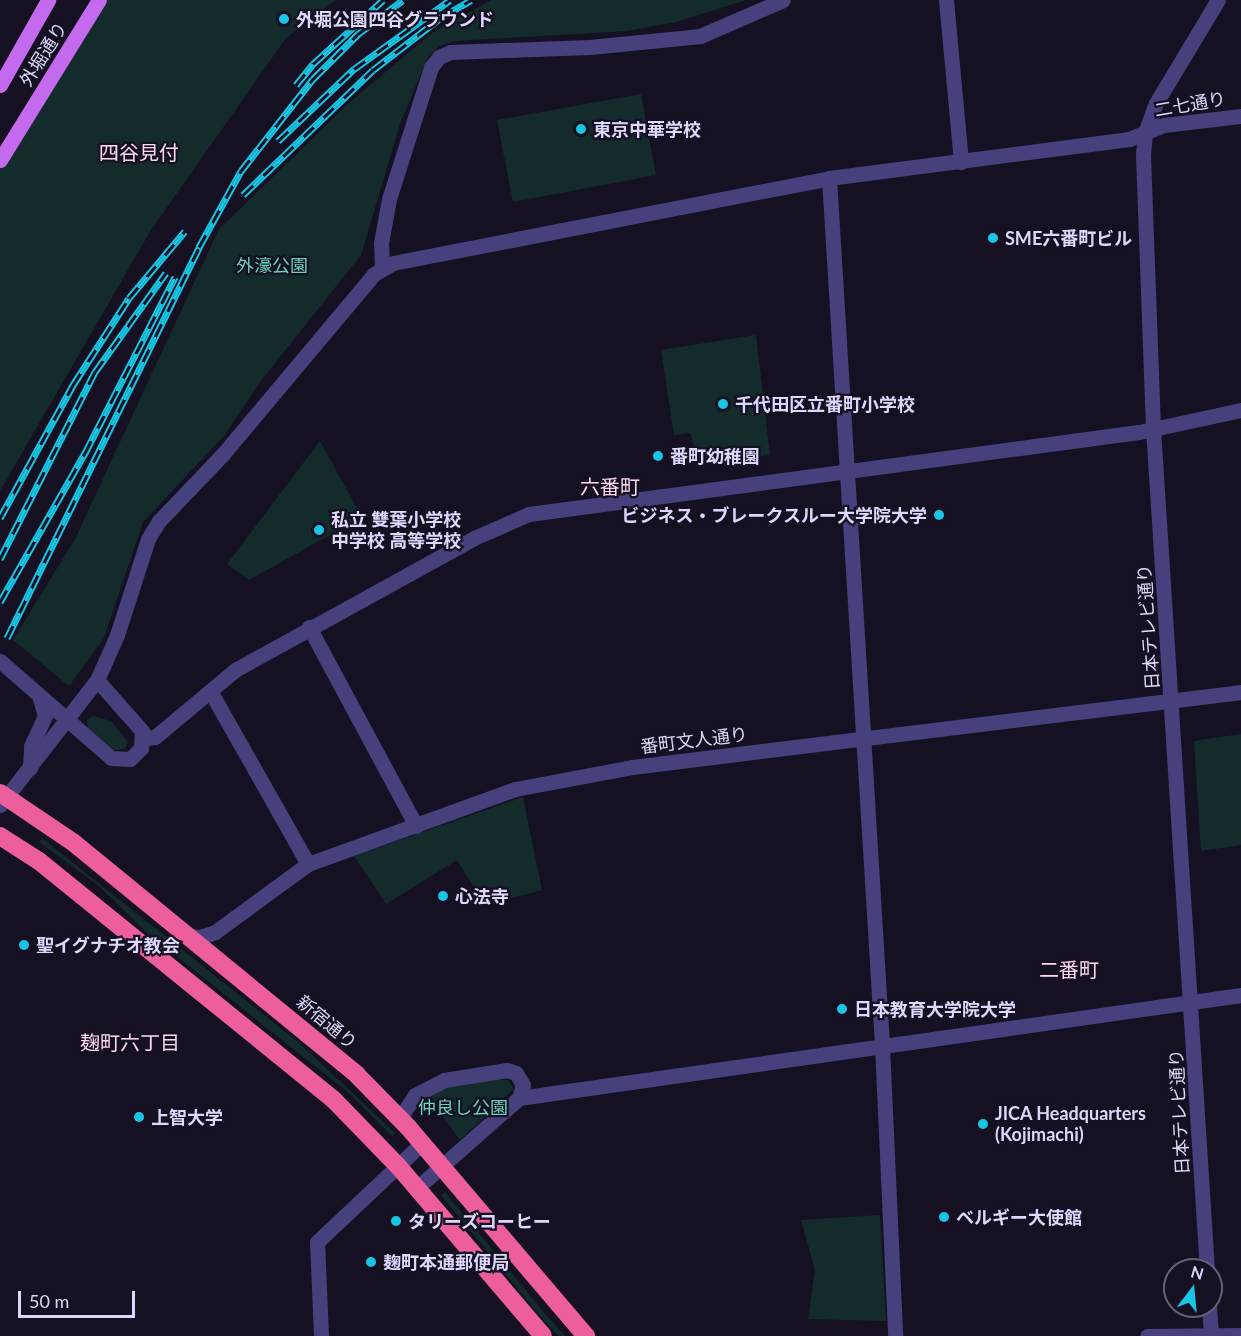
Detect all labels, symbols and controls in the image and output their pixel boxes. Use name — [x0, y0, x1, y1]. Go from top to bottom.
place label: 外堀公園四谷グラウンド — [296, 8, 494, 30]
marker: 外堀公園四谷グラウンド — [277, 12, 291, 26]
street label: 外堀通り — [15, 18, 71, 90]
street label: 二七通り — [1153, 87, 1227, 121]
place label: 東京中華学校 — [593, 118, 701, 140]
marker: 東京中華学校 — [574, 122, 588, 136]
district label: 四谷見付 — [99, 140, 179, 164]
place label: SME六番町ビル — [1005, 227, 1132, 249]
marker: SME六番町ビル — [986, 231, 1000, 245]
park label: 外濠公園 — [236, 254, 308, 276]
place label: 千代田区立番町小学校 — [735, 393, 915, 415]
marker: 千代田区立番町小学校 — [716, 397, 730, 411]
place label: 番町幼稚園 — [670, 445, 760, 467]
marker: 番町幼稚園 — [651, 449, 665, 463]
district label: 六番町 — [580, 474, 640, 498]
place label: ビジネス・ブレークスルー大学院大学 — [621, 504, 927, 526]
marker: ビジネス・ブレークスルー大学院大学 — [932, 508, 946, 522]
place label: 私立 雙葉小学校 中学校 高等学校 — [331, 509, 461, 552]
marker: 私立 雙葉小学校 中学校 高等学校 — [312, 523, 326, 537]
street label: 日本テレビ通り — [1133, 563, 1163, 691]
street label: 番町文人通り — [639, 723, 749, 757]
place label: 心法寺 — [455, 885, 509, 907]
marker: 心法寺 — [436, 889, 450, 903]
place label: 聖イグナチオ教会 — [36, 934, 180, 956]
marker: 聖イグナチオ教会 — [17, 938, 31, 952]
district label: 二番町 — [1039, 957, 1099, 981]
street label: 新宿通り — [292, 991, 362, 1053]
place label: 日本教育大学院大学 — [854, 998, 1016, 1020]
marker: 日本教育大学院大学 — [835, 1002, 849, 1016]
district label: 麹町六丁目 — [80, 1030, 180, 1054]
street label: 日本テレビ通り — [1165, 1049, 1193, 1175]
park label: 仲良し公園 — [418, 1096, 508, 1118]
place label: JICA Headquarters (Kojimachi) — [995, 1103, 1146, 1146]
place label: 上智大学 — [151, 1106, 223, 1128]
marker: 上智大学 — [132, 1110, 146, 1124]
marker: JICA Headquarters (Kojimachi) — [976, 1117, 990, 1131]
place label: ベルギー大使館 — [956, 1206, 1082, 1228]
place label: タリーズコーヒー — [408, 1210, 552, 1232]
marker: ベルギー大使館 — [937, 1210, 951, 1224]
marker: タリーズコーヒー — [389, 1214, 403, 1228]
place label: 麹町本通郵便局 — [383, 1251, 509, 1273]
marker: 麹町本通郵便局 — [364, 1255, 378, 1269]
north arrow — [1163, 1258, 1223, 1318]
text: N — [1189, 1261, 1206, 1283]
scale bar — [21, 1279, 138, 1317]
text: 50 m — [29, 1290, 69, 1312]

